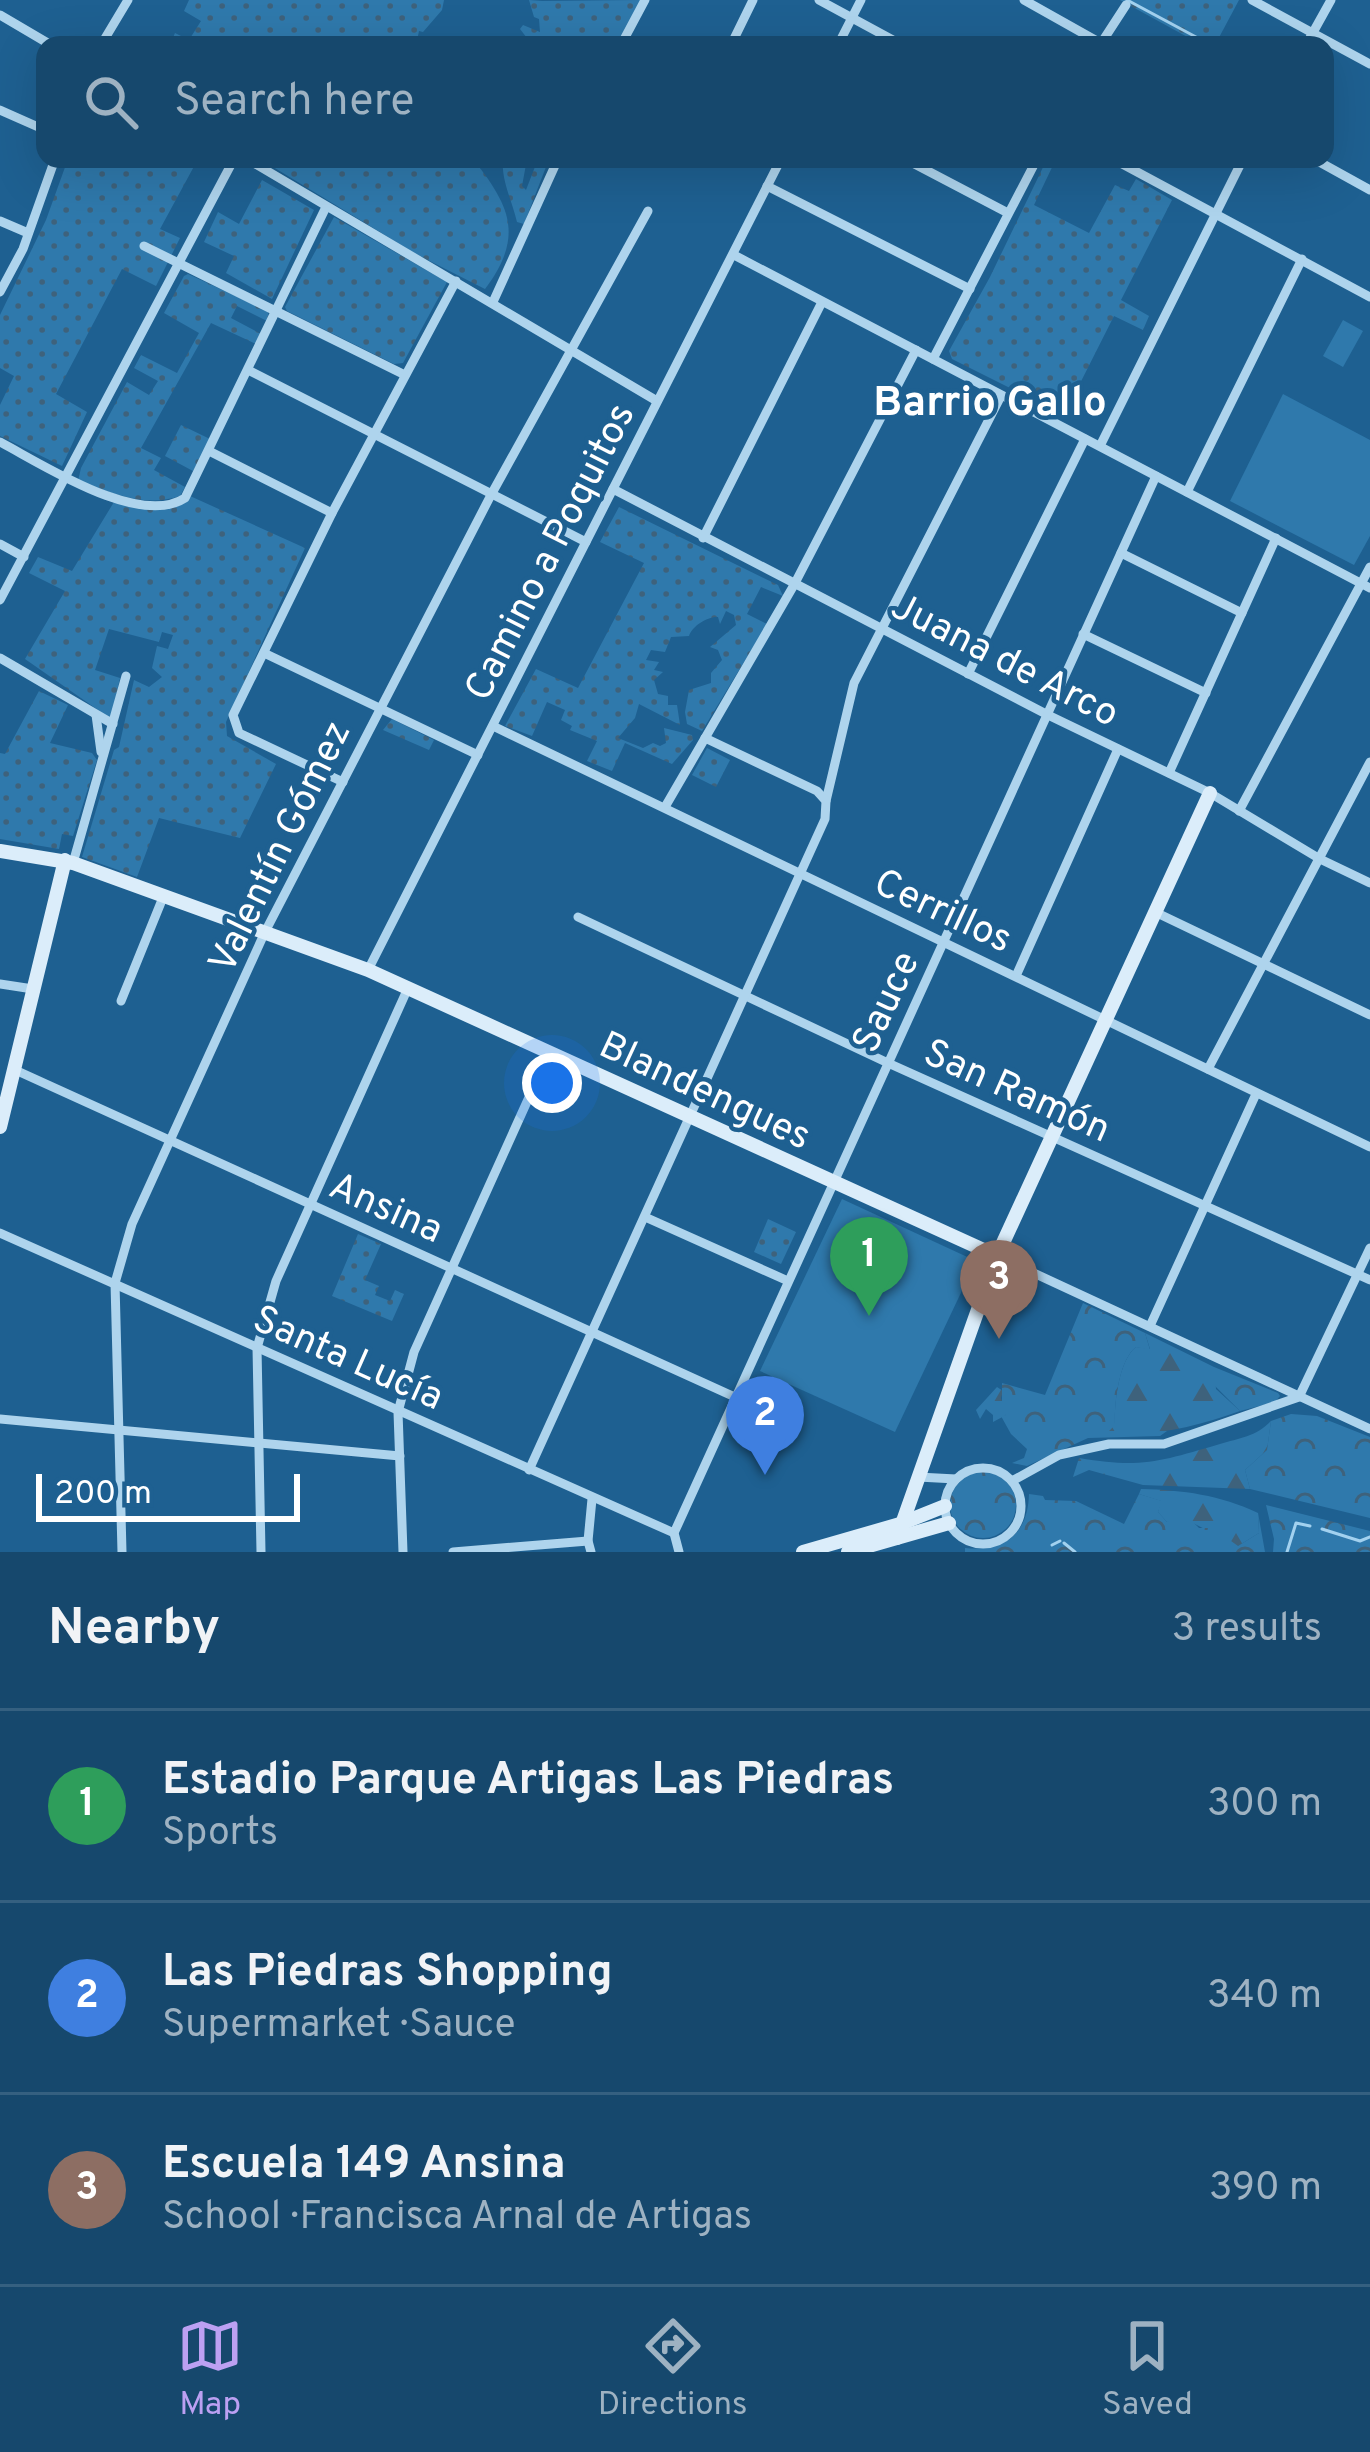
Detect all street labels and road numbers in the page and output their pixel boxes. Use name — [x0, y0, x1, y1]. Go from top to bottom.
street label: Camino a Poquitos — [456, 396, 648, 710]
street label: Juana de Arco — [882, 584, 1126, 740]
street label: Valentín Gómez — [200, 714, 364, 982]
street label: Cerrillos — [865, 860, 1019, 966]
street label: Sauce — [843, 944, 933, 1061]
street label: Blandengues — [591, 1023, 818, 1163]
street label: San Ramón — [915, 1030, 1117, 1156]
street label: Ansina — [321, 1163, 450, 1257]
street label: Santa Lucía — [244, 1296, 450, 1424]

